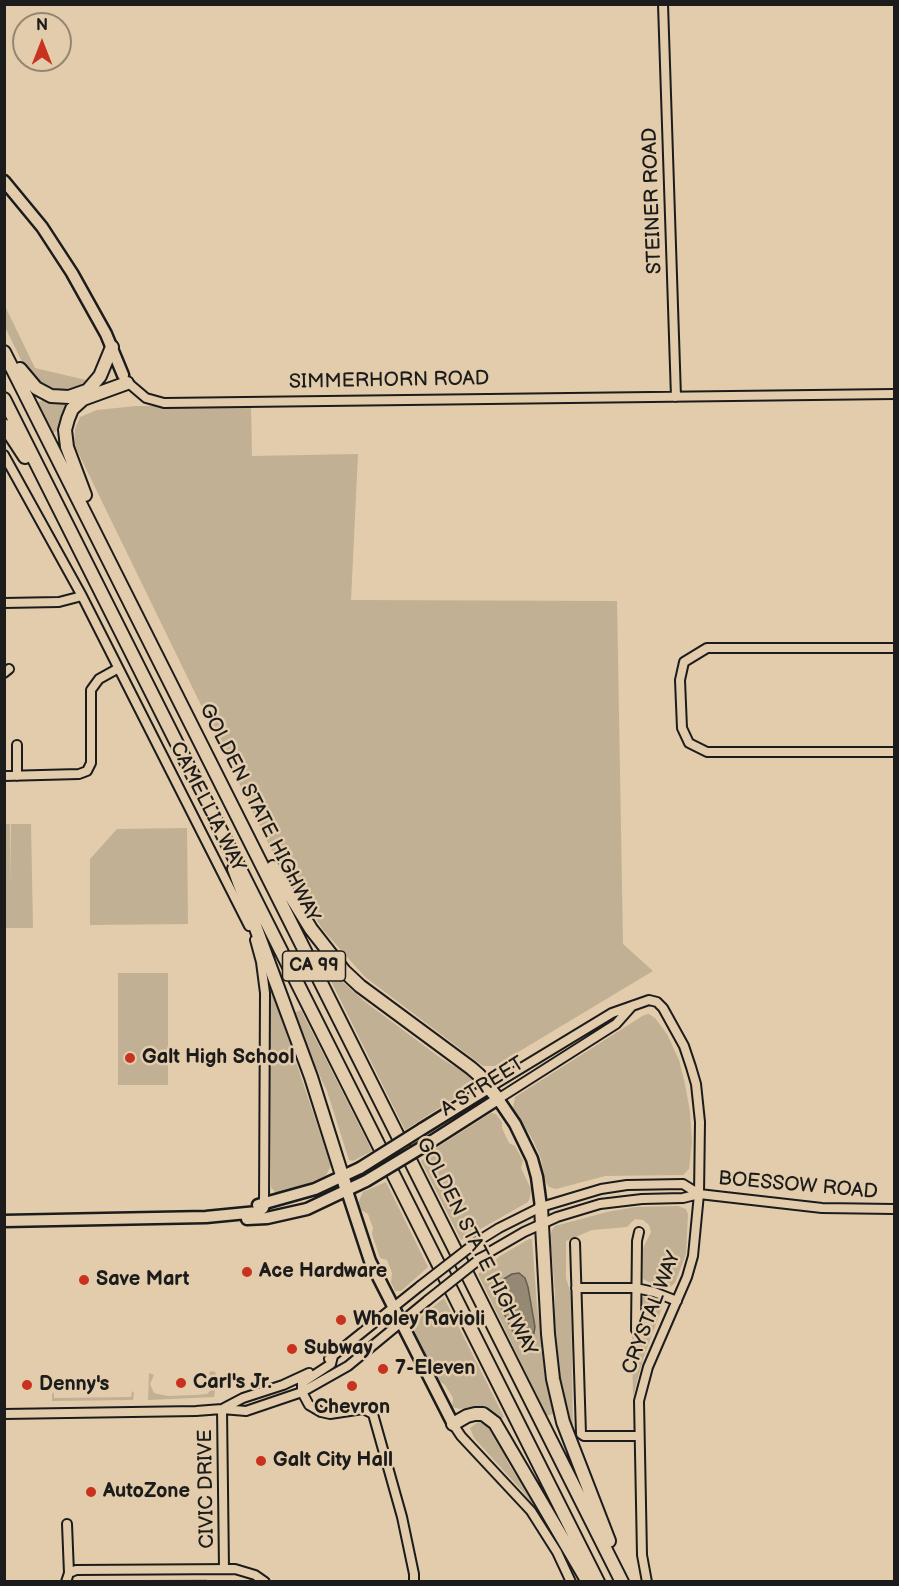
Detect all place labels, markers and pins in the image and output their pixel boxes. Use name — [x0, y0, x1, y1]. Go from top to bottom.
place label: Galt High School — [142, 1046, 294, 1070]
marker: Galt High School — [123, 1051, 137, 1065]
place label: Ace Hardware — [259, 1260, 387, 1284]
marker: Ace Hardware — [240, 1265, 254, 1279]
place label: Save Mart — [96, 1268, 189, 1292]
marker: Save Mart — [77, 1273, 91, 1287]
place label: Wholey Ravioli — [353, 1308, 485, 1332]
marker: Wholey Ravioli — [334, 1313, 348, 1327]
place label: Subway — [304, 1337, 373, 1361]
marker: Subway — [285, 1342, 299, 1356]
place label: 7-Eleven — [395, 1357, 476, 1381]
marker: 7-Eleven — [376, 1362, 390, 1376]
place label: Carl's Jr. — [193, 1371, 272, 1395]
place label: Denny's — [39, 1373, 109, 1397]
marker: Carl's Jr. — [174, 1376, 188, 1390]
marker: Denny's — [20, 1378, 34, 1392]
marker: Chevron — [345, 1379, 359, 1393]
place label: Chevron — [314, 1396, 390, 1420]
place label: Galt City Hall — [273, 1449, 393, 1473]
marker: Galt City Hall — [254, 1454, 268, 1468]
place label: AutoZone — [103, 1480, 190, 1504]
marker: AutoZone — [84, 1485, 98, 1499]

